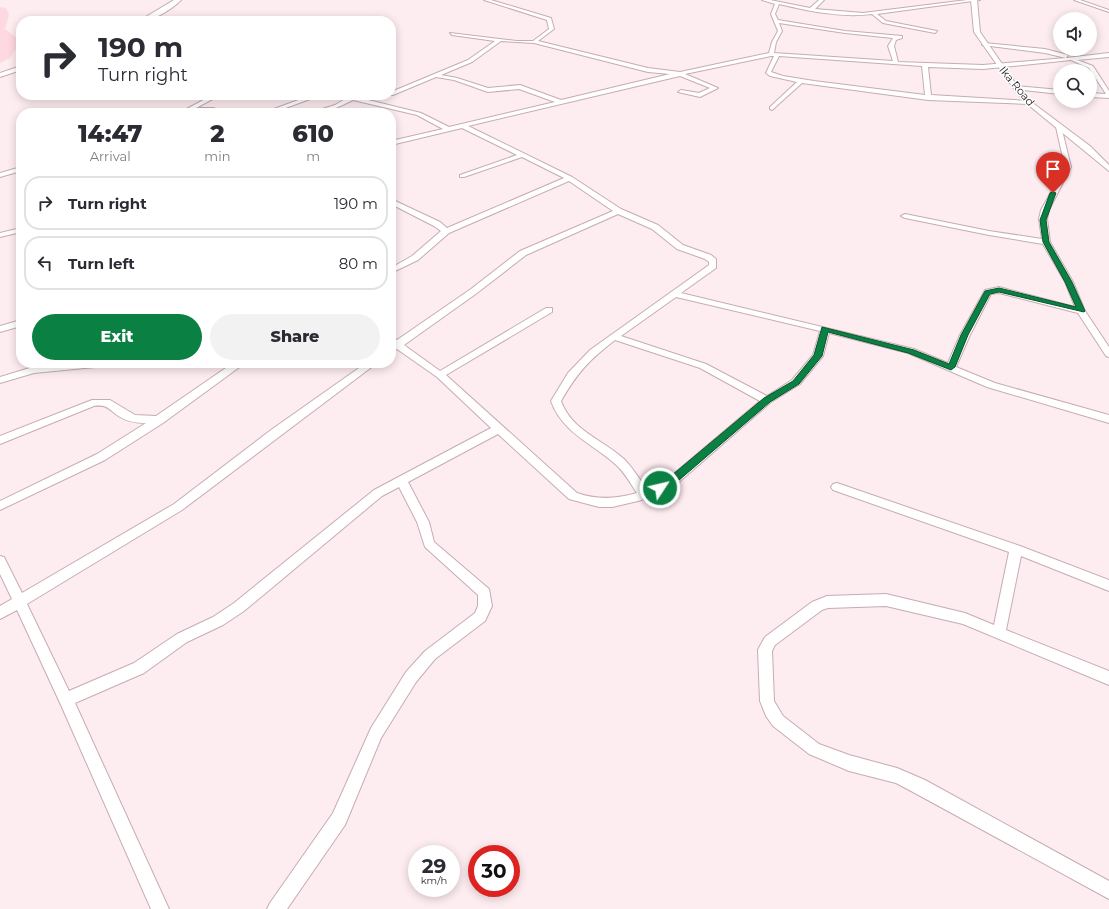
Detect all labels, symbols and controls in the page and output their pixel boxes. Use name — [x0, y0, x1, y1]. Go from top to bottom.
map controls — [1053, 12, 1097, 108]
button: sound — [1053, 12, 1097, 56]
text: 190 m — [98, 30, 183, 64]
icon: right — [32, 32, 84, 84]
street label: Ika Road — [996, 63, 1038, 109]
text: Turn right — [98, 64, 188, 86]
button: search — [1053, 64, 1097, 108]
text: 14:47 — [78, 119, 142, 148]
text: 2 — [210, 119, 225, 148]
text: 610 — [292, 119, 334, 148]
text: Arrival — [90, 148, 131, 164]
text: min — [204, 148, 230, 164]
text: m — [306, 148, 320, 164]
pin — [1036, 152, 1070, 193]
icon: arrive — [1042, 158, 1064, 180]
icon: right — [34, 192, 56, 214]
text: Turn right — [68, 194, 147, 213]
text: 190 m — [334, 194, 378, 213]
icon: left — [34, 252, 56, 274]
text: Turn left — [68, 254, 135, 273]
text: 80 m — [339, 254, 378, 273]
button: Exit — [32, 314, 202, 360]
button: Share — [210, 314, 380, 360]
position arrow — [639, 467, 681, 509]
speed limit sign: 30 — [468, 845, 520, 897]
text: 29 — [422, 854, 446, 878]
text: km/h — [421, 874, 447, 887]

